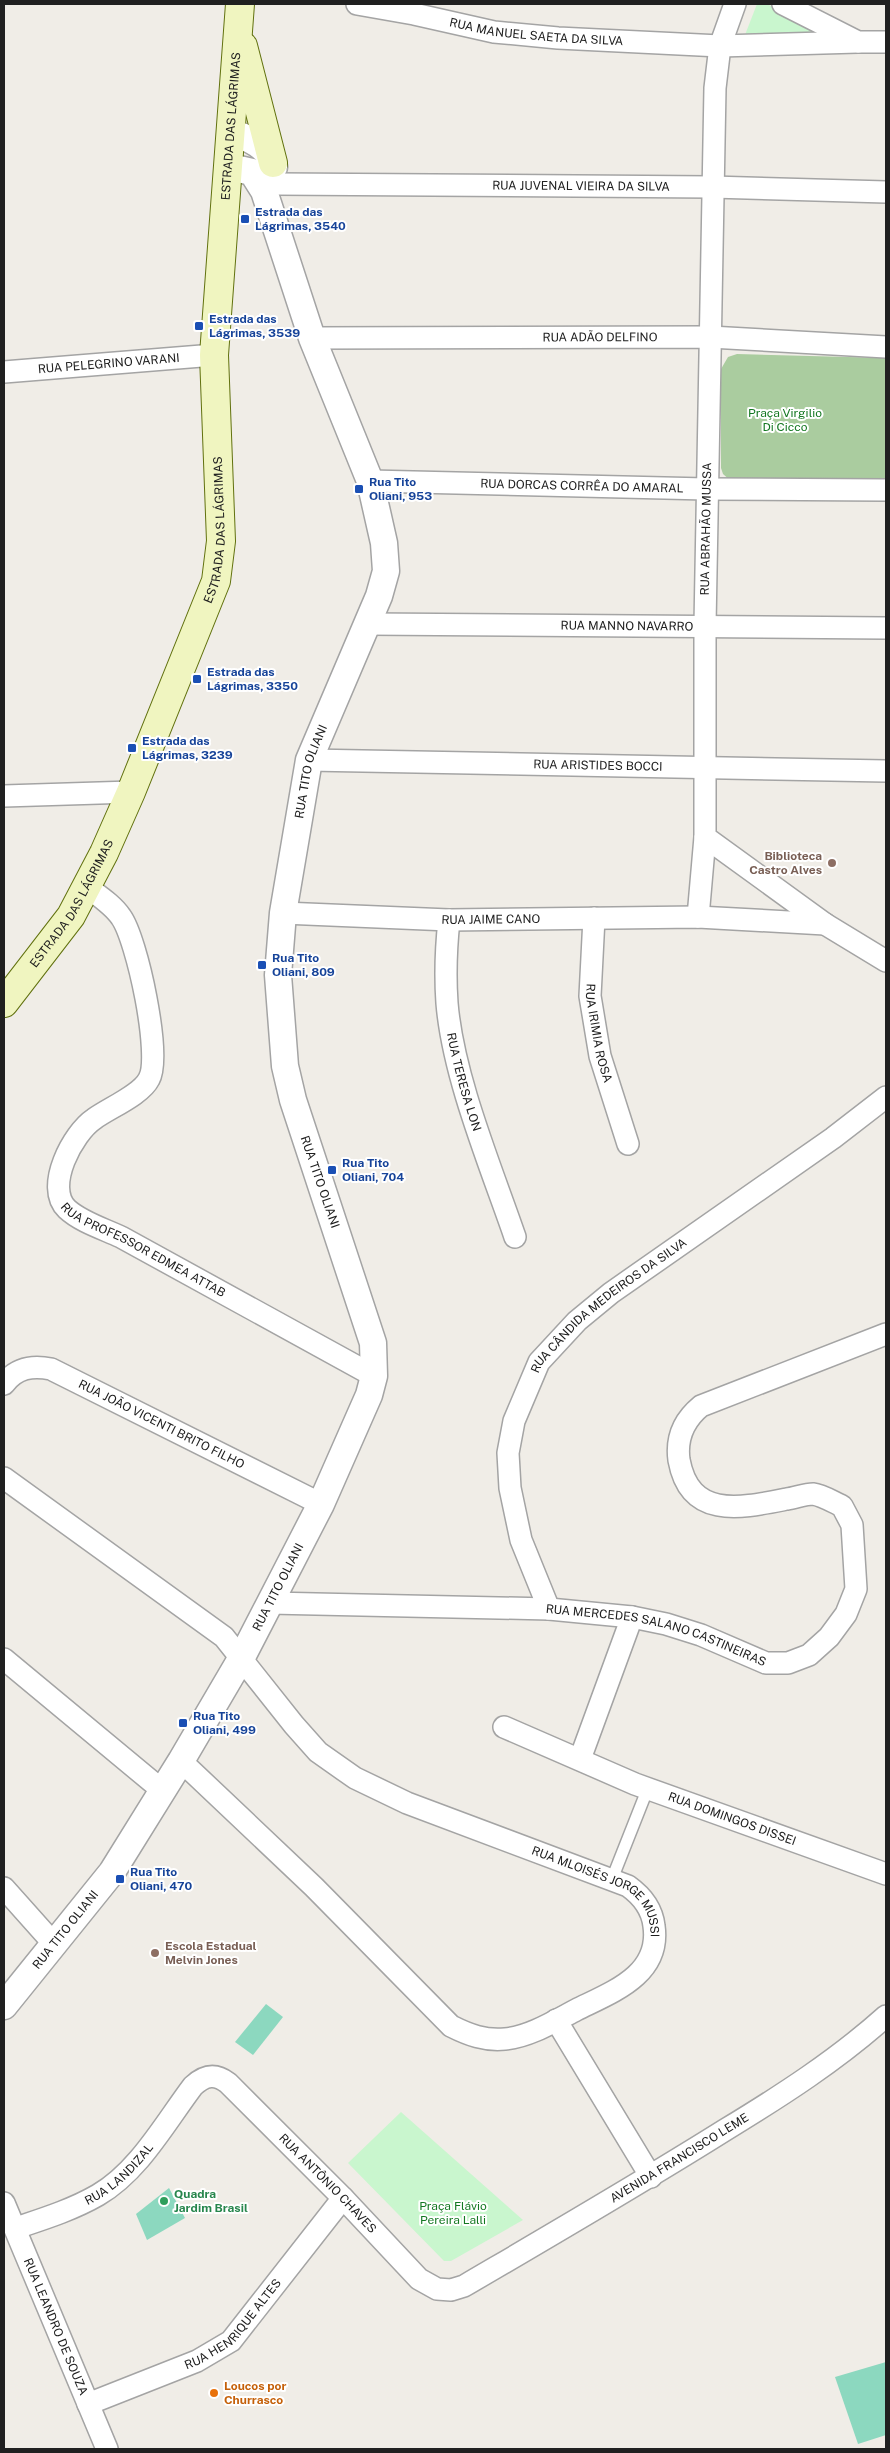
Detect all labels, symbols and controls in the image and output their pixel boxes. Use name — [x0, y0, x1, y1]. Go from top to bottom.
street label: RUA MANUEL SAETA DA SILVA — [448, 15, 624, 48]
street label: ESTRADA DAS LÁGRIMAS — [218, 52, 243, 201]
street label: RUA JUVENAL VIEIRA DA SILVA — [492, 178, 670, 194]
place label: Estrada das Lágrimas, 3540 — [255, 205, 346, 233]
marker: Estrada das Lágrimas, 3540 — [239, 213, 251, 225]
place label: Estrada das Lágrimas, 3539 — [209, 312, 300, 340]
marker: Estrada das Lágrimas, 3539 — [193, 320, 205, 332]
street label: RUA ADÃO DELFINO — [543, 330, 658, 344]
street label: RUA PELEGRINO VARANI — [37, 351, 180, 376]
park label: Praça Virgilio Di Cicco — [748, 406, 822, 434]
street label: ESTRADA DAS LÁGRIMAS — [201, 456, 228, 605]
street label: RUA ABRAHÃO MUSSA — [698, 462, 714, 596]
place label: Rua Tito Oliani, 953 — [369, 475, 432, 503]
street label: RUA DORCAS CORRÊA DO AMARAL — [480, 477, 684, 495]
marker: Rua Tito Oliani, 953 — [353, 483, 365, 495]
street label: RUA MANNO NAVARRO — [561, 618, 694, 634]
place label: Estrada das Lágrimas, 3350 — [207, 665, 298, 693]
marker: Estrada das Lágrimas, 3350 — [191, 673, 203, 685]
street label: RUA TITO OLIANI — [292, 723, 330, 819]
place label: Estrada das Lágrimas, 3239 — [142, 734, 233, 762]
marker: Estrada das Lágrimas, 3239 — [126, 742, 138, 754]
street label: RUA ARISTIDES BOCCI — [533, 757, 663, 774]
street label: ESTRADA DAS LÁGRIMAS — [27, 837, 116, 970]
place label: Biblioteca Castro Alves — [749, 849, 822, 877]
marker: Biblioteca Castro Alves — [826, 857, 838, 869]
street label: RUA JAIME CANO — [441, 912, 541, 927]
place label: Rua Tito Oliani, 809 — [272, 951, 335, 979]
marker: Rua Tito Oliani, 809 — [256, 959, 268, 971]
street label: RUA IRIMIA ROSA — [583, 983, 615, 1085]
street label: RUA TERESA LON — [444, 1031, 484, 1133]
street label: RUA TITO OLIANI — [298, 1134, 342, 1230]
place label: Rua Tito Oliani, 704 — [342, 1156, 404, 1184]
marker: Rua Tito Oliani, 704 — [326, 1164, 338, 1176]
street label: RUA PROFESSOR EDMEA ATTAB — [58, 1200, 228, 1300]
street label: RUA CÂNDIDA MEDEIROS DA SILVA — [528, 1235, 690, 1375]
street label: RUA JOÃO VICENTI BRITO FILHO — [76, 1377, 247, 1472]
street label: RUA TITO OLIANI — [250, 1541, 307, 1633]
street label: RUA MERCEDES SALANO CASTINEIRAS — [545, 1602, 768, 1669]
place label: Rua Tito Oliani, 499 — [193, 1709, 256, 1737]
marker: Rua Tito Oliani, 499 — [177, 1717, 189, 1729]
street label: RUA DOMINGOS DISSEI — [666, 1789, 798, 1848]
street label: RUA MLOISÉS JORGE MUSSI — [530, 1843, 662, 1937]
place label: Rua Tito Oliani, 470 — [130, 1865, 192, 1893]
marker: Rua Tito Oliani, 470 — [114, 1873, 126, 1885]
street label: RUA TITO OLIANI — [30, 1888, 101, 1972]
place label: Escola Estadual Melvin Jones — [165, 1939, 257, 1967]
marker: Escola Estadual Melvin Jones — [149, 1947, 161, 1959]
street label: AVENIDA FRANCISCO LEME — [608, 2110, 751, 2205]
street label: RUA ANTÔNIO CHAVES — [276, 2131, 379, 2236]
street label: RUA LANDIZAL — [82, 2141, 156, 2208]
place label: Quadra Jardim Brasil — [174, 2187, 248, 2215]
marker: Quadra Jardim Brasil — [158, 2195, 170, 2207]
park label: Praça Flávio Pereira Lalli — [419, 2199, 487, 2227]
street label: RUA LEANDRO DE SOUZA — [21, 2256, 91, 2398]
street label: RUA HENRIQUE ALTES — [183, 2276, 284, 2372]
place label: Loucos por Churrasco — [224, 2379, 286, 2407]
marker: Loucos por Churrasco — [208, 2387, 220, 2399]

